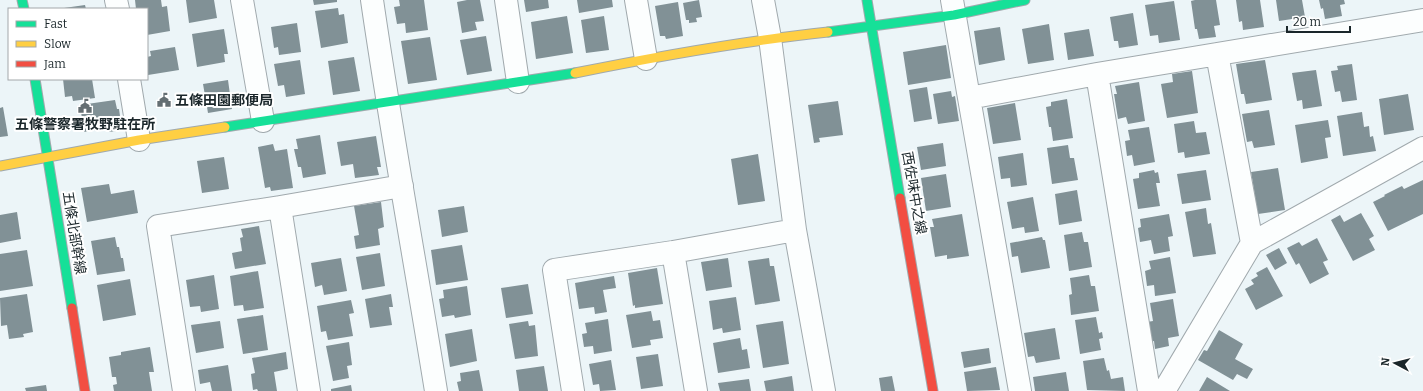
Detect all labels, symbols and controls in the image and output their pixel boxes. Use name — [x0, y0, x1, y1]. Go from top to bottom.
legend — [8, 8, 148, 80]
scale bar — [1287, 8, 1350, 34]
text: 20 m — [1293, 15, 1322, 29]
text: Fast — [44, 17, 68, 31]
text: Slow — [44, 37, 71, 51]
text: Jam — [43, 57, 66, 71]
public building icon: 五條田園郵便局 — [156, 92, 172, 108]
place label: 五條田園郵便局 — [175, 92, 273, 109]
public building icon: 五條警察署牧野駐在所 — [77, 98, 93, 114]
place label: 五條警察署牧野駐在所 — [15, 116, 155, 133]
street label: 西佐味中之線 — [898, 150, 930, 236]
street label: 五條北部幹線 — [59, 190, 89, 276]
north arrow — [1375, 343, 1415, 383]
text: N — [1379, 356, 1393, 367]

